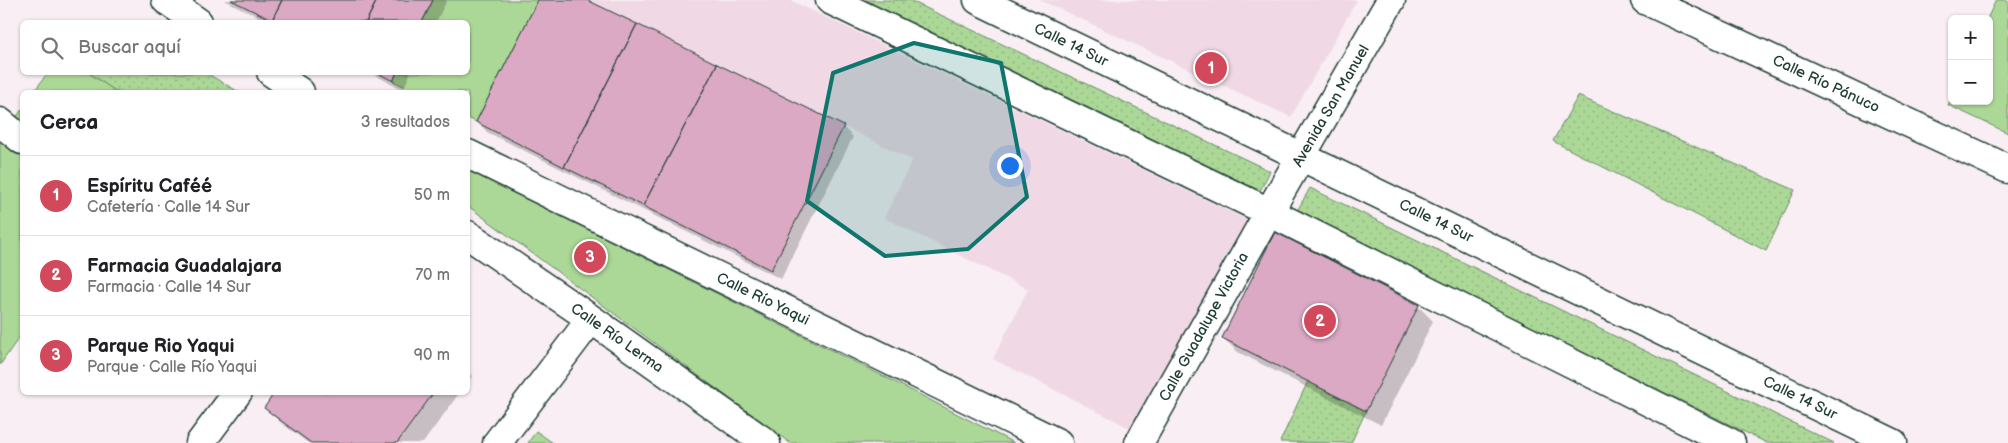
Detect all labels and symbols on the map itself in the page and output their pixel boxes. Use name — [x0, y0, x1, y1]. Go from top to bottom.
street label: Calle 14 Sur — [1031, 19, 1112, 71]
street label: Avenida San Manuel — [1288, 41, 1374, 171]
pin: 1 — [1195, 49, 1227, 87]
street label: Calle Río Pánuco — [1769, 51, 1883, 117]
your location — [997, 153, 1023, 179]
street label: Calle 14 Sur — [1396, 195, 1477, 247]
pin: 3 — [574, 238, 606, 276]
street label: Calle Guadalupe Victoria — [1155, 249, 1253, 405]
street label: Calle Río Yaqui — [713, 268, 813, 330]
street label: Calle Río Lerma — [567, 299, 667, 377]
pin: 2 — [1304, 302, 1336, 340]
street label: Calle 14 Sur — [1760, 372, 1841, 424]

